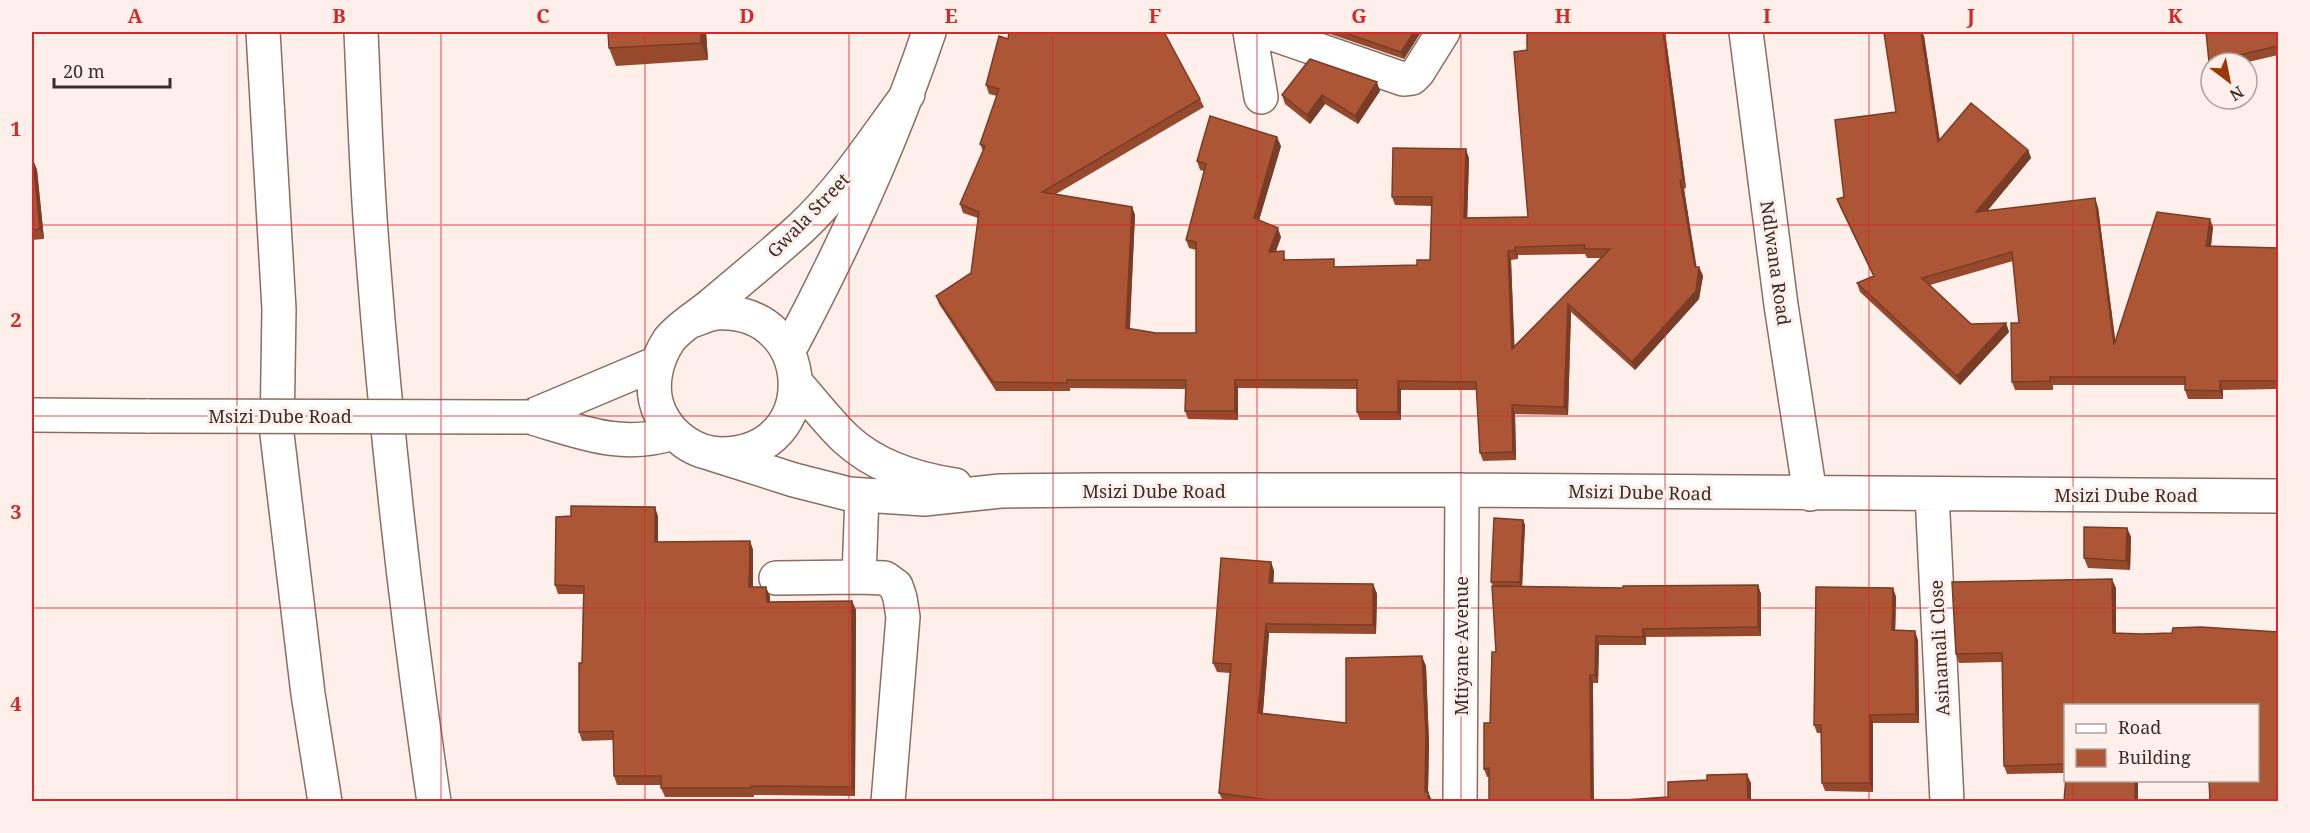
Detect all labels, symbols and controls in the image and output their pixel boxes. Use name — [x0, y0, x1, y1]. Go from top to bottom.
text: A — [127, 2, 143, 29]
text: B — [332, 2, 346, 29]
text: C — [536, 2, 550, 29]
text: D — [739, 2, 755, 29]
text: E — [944, 2, 958, 29]
text: F — [1149, 2, 1161, 29]
text: G — [1351, 2, 1367, 29]
text: H — [1555, 2, 1571, 29]
text: I — [1763, 2, 1771, 29]
text: J — [1966, 2, 1975, 29]
text: K — [2168, 2, 2183, 29]
scale bar — [54, 51, 170, 89]
north arrow — [2199, 51, 2259, 111]
text: 20 m — [63, 59, 105, 83]
text: N — [2225, 81, 2248, 107]
text: 1 — [10, 115, 22, 142]
street label: Gwala Street — [761, 167, 855, 263]
street label: Ndlwana Road — [1755, 199, 1797, 327]
text: 2 — [10, 306, 22, 333]
street label: Msizi Dube Road — [208, 404, 352, 428]
street label: Msizi Dube Road — [1082, 479, 1226, 503]
street label: Msizi Dube Road — [1568, 479, 1712, 505]
street label: Msizi Dube Road — [2054, 483, 2198, 507]
text: 3 — [10, 498, 22, 525]
street label: Mtiyane Avenue — [1449, 576, 1473, 716]
street label: Asinamali Close — [1923, 579, 1955, 717]
text: 4 — [10, 690, 22, 717]
legend — [2064, 704, 2259, 782]
text: Road — [2118, 715, 2161, 739]
text: Building — [2118, 745, 2191, 769]

